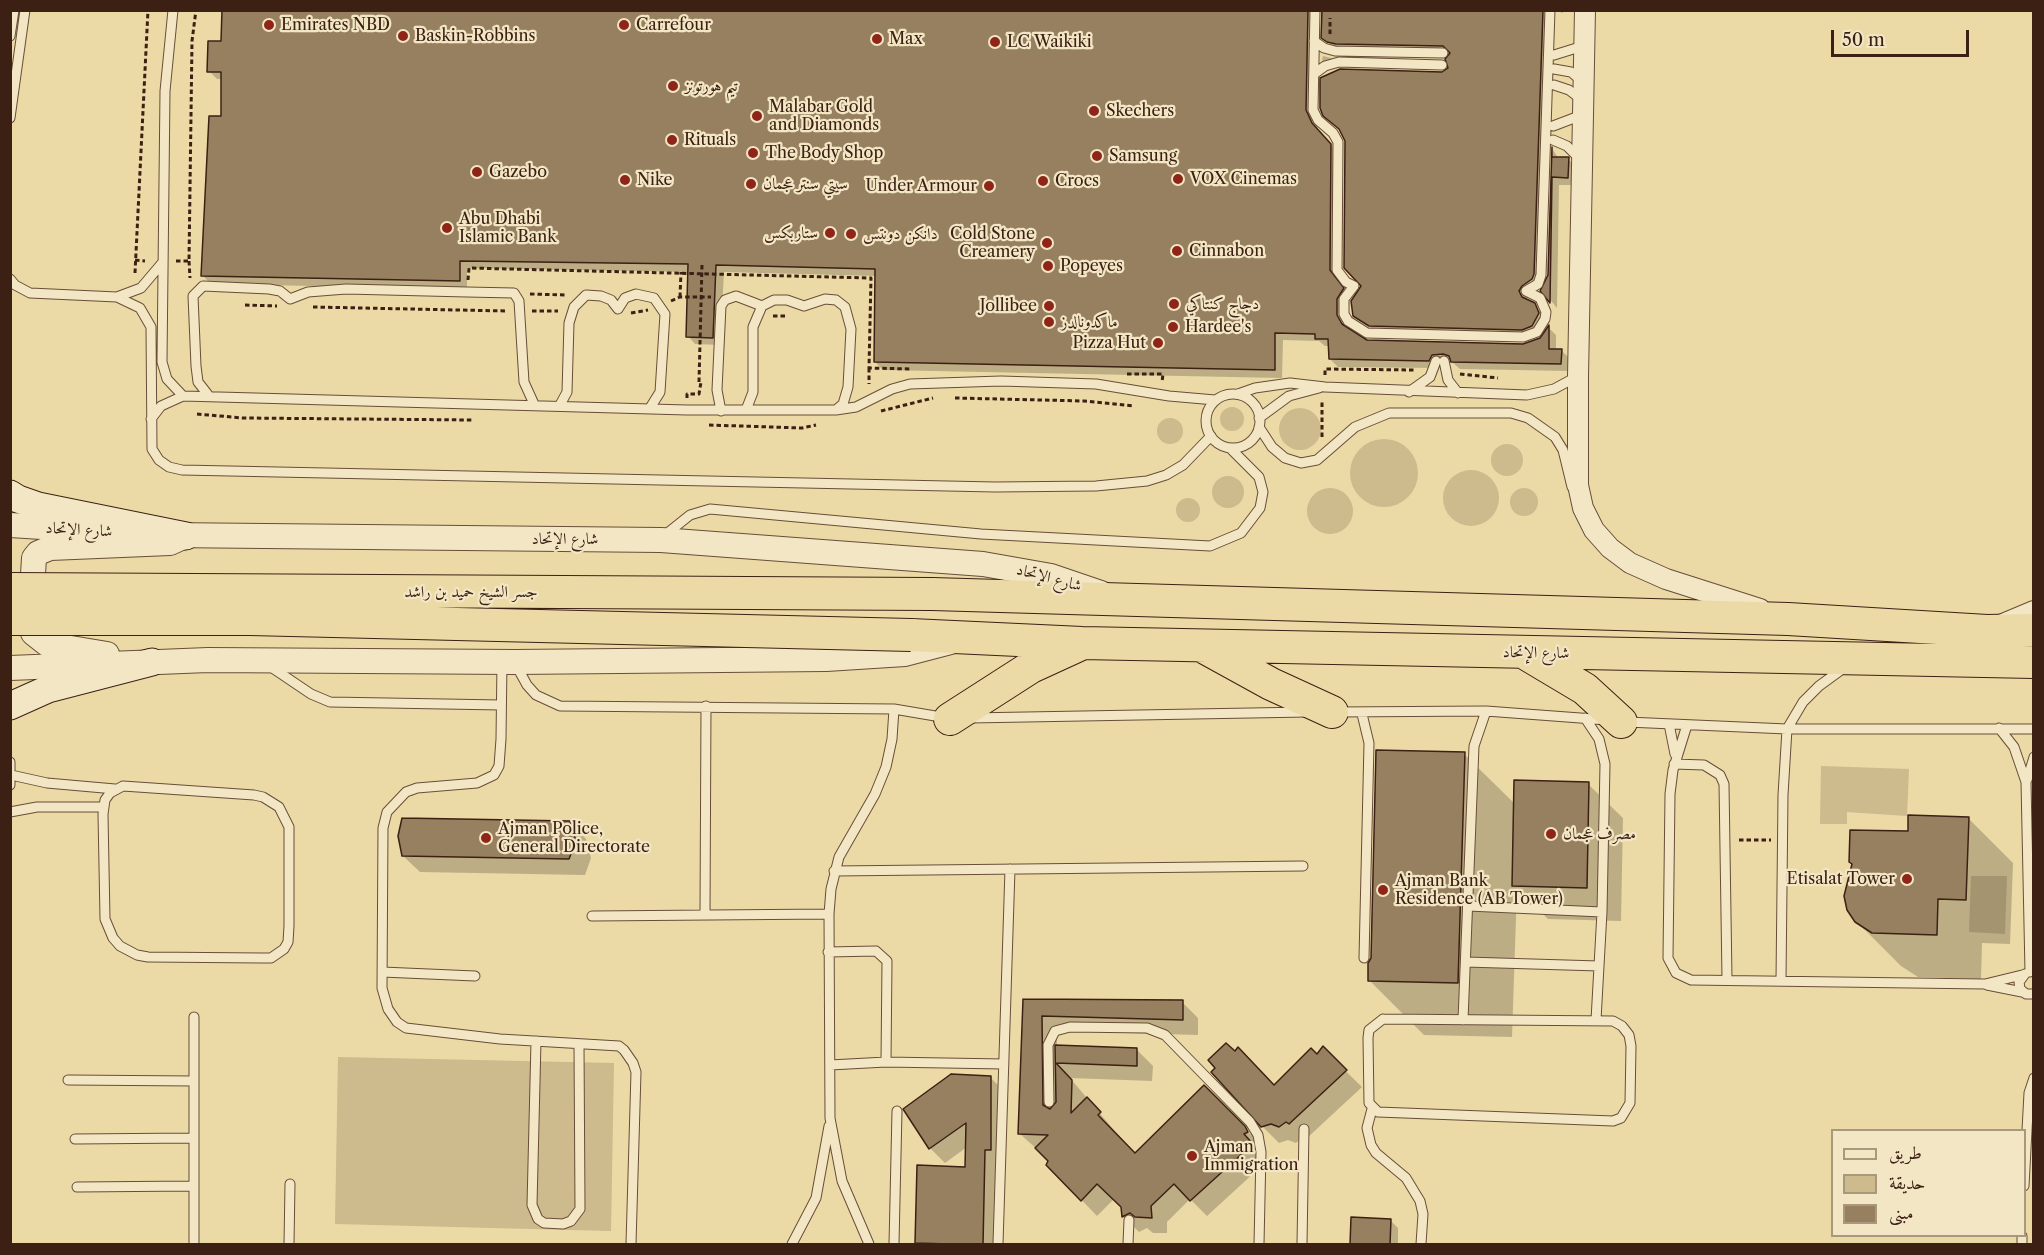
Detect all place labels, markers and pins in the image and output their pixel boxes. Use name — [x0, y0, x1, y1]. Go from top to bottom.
place label: Emirates NBD — [281, 15, 390, 35]
place label: Carrefour — [636, 15, 711, 35]
marker: Emirates NBD — [262, 18, 276, 32]
marker: Carrefour — [617, 18, 631, 32]
place label: Baskin-Robbins — [415, 26, 535, 46]
marker: Baskin-Robbins — [396, 29, 410, 43]
place label: Max — [889, 29, 923, 49]
marker: Max — [870, 32, 884, 46]
place label: LC Waikiki — [1007, 32, 1092, 52]
marker: LC Waikiki — [988, 35, 1002, 49]
place label: تيم هورتونز — [685, 76, 738, 96]
marker: تيم هورتونز — [666, 79, 680, 93]
place label: Malabar Gold and Diamonds — [769, 97, 879, 135]
place label: Skechers — [1106, 101, 1174, 121]
marker: Skechers — [1087, 104, 1101, 118]
marker: Malabar Gold and Diamonds — [750, 109, 764, 123]
place label: Rituals — [684, 130, 736, 150]
marker: Rituals — [665, 133, 679, 147]
place label: The Body Shop — [765, 143, 883, 163]
marker: The Body Shop — [746, 146, 760, 160]
place label: Samsung — [1109, 146, 1177, 166]
marker: Samsung — [1090, 149, 1104, 163]
place label: Gazebo — [489, 162, 547, 182]
marker: Gazebo — [470, 165, 484, 179]
place label: VOX Cinemas — [1190, 169, 1297, 189]
place label: Nike — [637, 170, 673, 190]
place label: Crocs — [1055, 171, 1099, 191]
marker: VOX Cinemas — [1171, 172, 1185, 186]
marker: Nike — [618, 173, 632, 187]
place label: سيتي سنتر عجمان — [763, 174, 848, 194]
marker: Crocs — [1036, 174, 1050, 188]
place label: Under Armour — [865, 176, 977, 196]
marker: سيتي سنتر عجمان — [744, 177, 758, 191]
marker: Under Armour — [982, 179, 996, 193]
place label: Abu Dhabi Islamic Bank — [459, 209, 556, 247]
marker: Abu Dhabi Islamic Bank — [440, 221, 454, 235]
place label: ستاربكس — [764, 223, 818, 243]
place label: دانكن دونتس — [863, 224, 938, 244]
place label: Cold Stone Creamery — [950, 224, 1035, 262]
marker: ستاربكس — [823, 226, 837, 240]
marker: دانكن دونتس — [844, 227, 858, 241]
marker: Cold Stone Creamery — [1040, 236, 1054, 250]
place label: Cinnabon — [1189, 241, 1264, 261]
marker: Cinnabon — [1170, 244, 1184, 258]
place label: Popeyes — [1060, 256, 1123, 276]
marker: Popeyes — [1041, 259, 1055, 273]
place label: دجاج كنتاكي — [1186, 294, 1259, 314]
place label: Jollibee — [980, 296, 1037, 316]
marker: دجاج كنتاكي — [1167, 297, 1181, 311]
marker: Jollibee — [1042, 299, 1056, 313]
place label: ماكدونالدز — [1061, 312, 1118, 332]
marker: ماكدونالدز — [1042, 315, 1056, 329]
place label: Hardee's — [1185, 317, 1251, 337]
marker: Hardee's — [1166, 320, 1180, 334]
place label: Pizza Hut — [1072, 333, 1146, 353]
marker: Pizza Hut — [1151, 336, 1165, 350]
place label: Ajman Police, General Directorate — [498, 819, 650, 857]
place label: مصرف عجمان — [1563, 824, 1636, 844]
marker: مصرف عجمان — [1544, 827, 1558, 841]
marker: Ajman Police, General Directorate — [479, 831, 493, 845]
place label: Etisalat Tower — [1787, 869, 1895, 889]
place label: Ajman Bank Residence (AB Tower) — [1395, 871, 1563, 909]
marker: Etisalat Tower — [1900, 872, 1914, 886]
marker: Ajman Bank Residence (AB Tower) — [1376, 883, 1390, 897]
place label: Ajman Immigration — [1204, 1137, 1299, 1175]
marker: Ajman Immigration — [1185, 1149, 1199, 1163]

